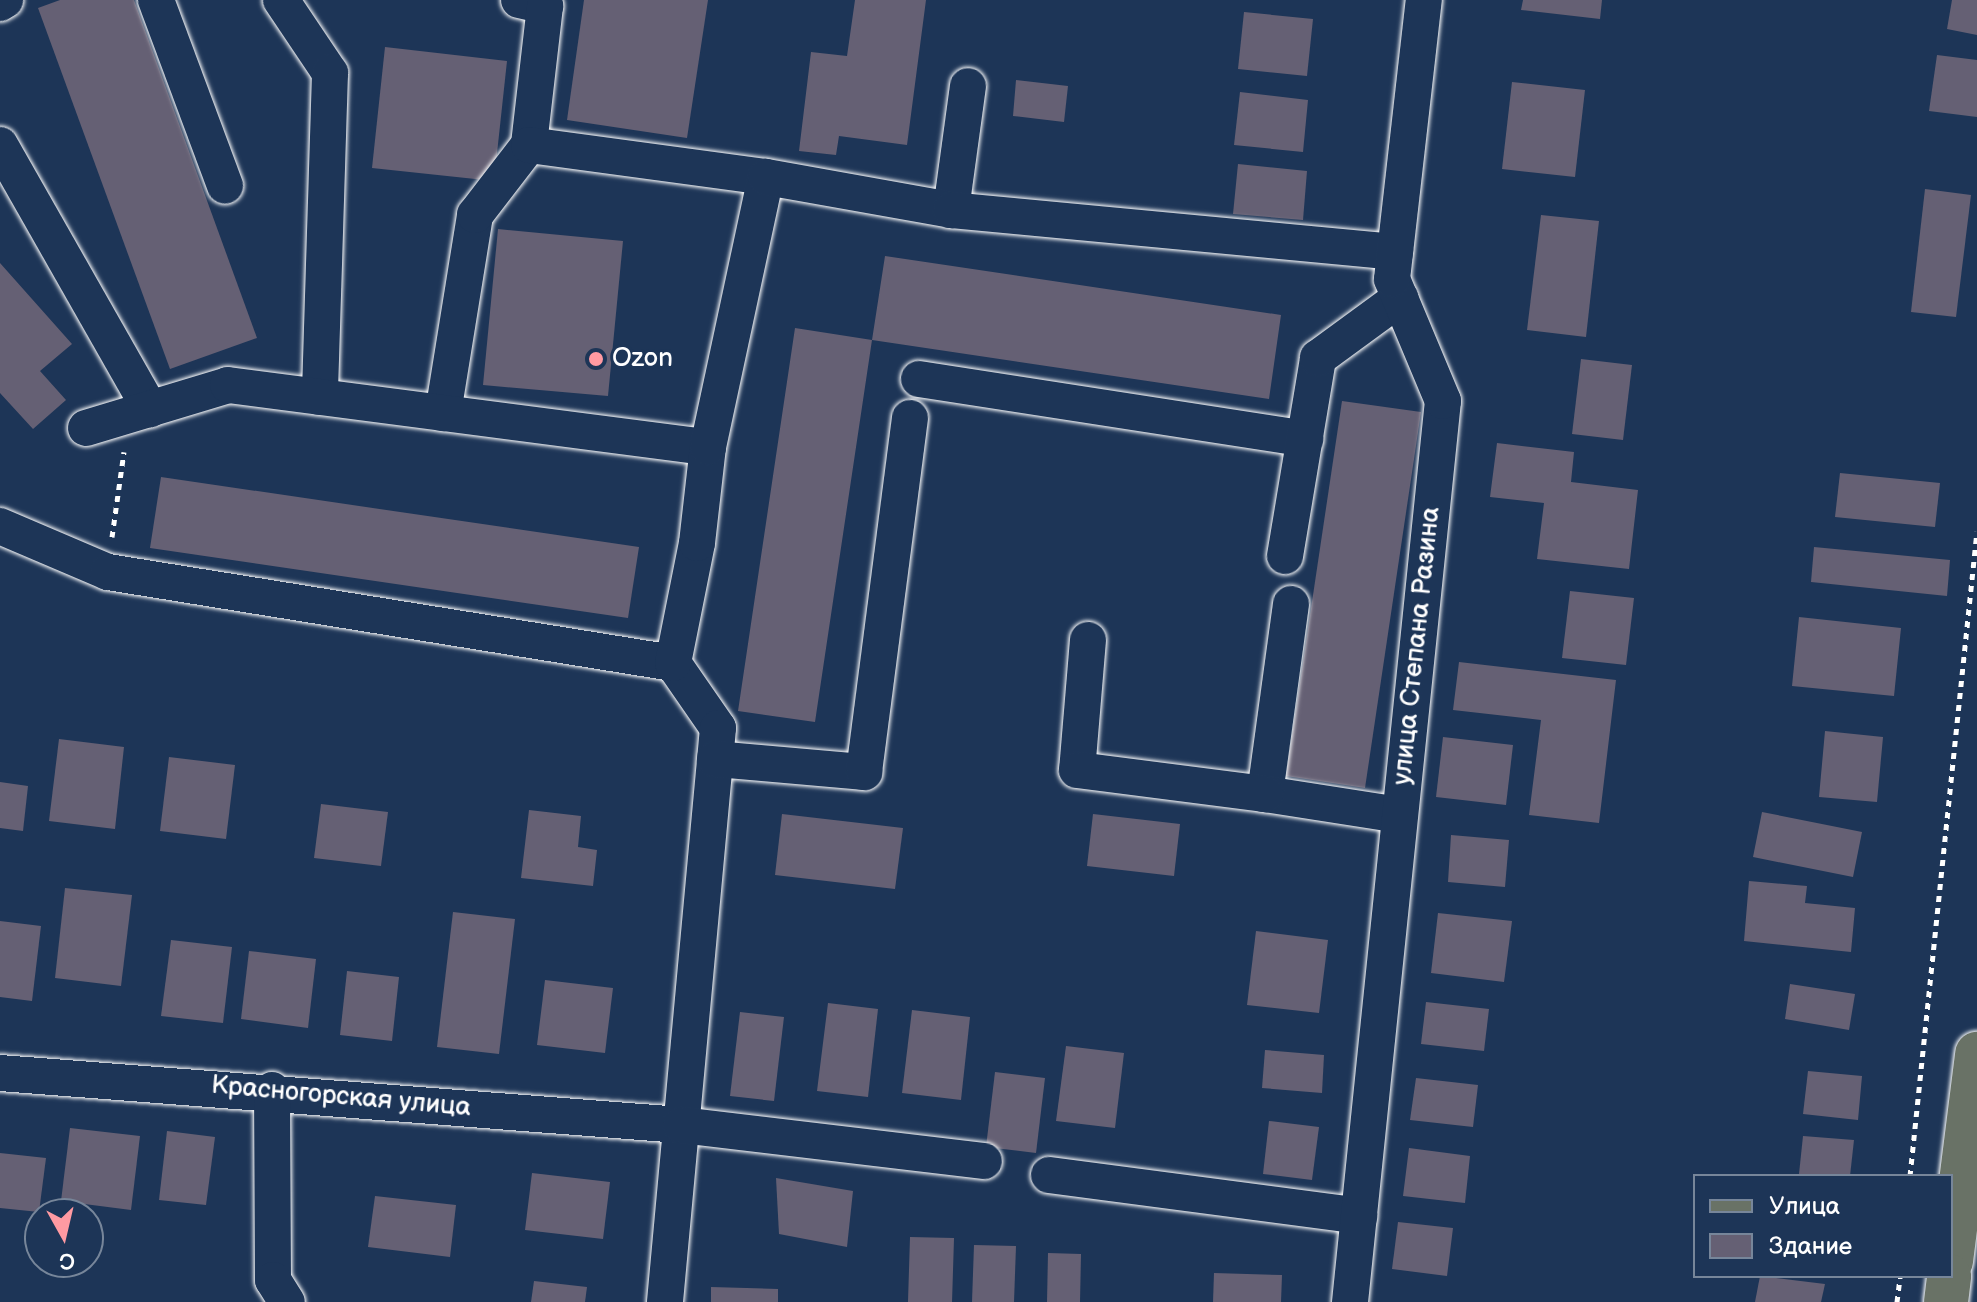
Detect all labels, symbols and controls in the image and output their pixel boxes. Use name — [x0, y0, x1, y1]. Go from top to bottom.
place label: Ozon — [612, 343, 673, 375]
marker: Ozon — [587, 350, 605, 368]
street label: улица Степана Разина — [1387, 505, 1447, 787]
street label: Красногорская улица — [210, 1070, 472, 1124]
legend — [1693, 1174, 1953, 1278]
text: Улица — [1769, 1192, 1840, 1221]
north arrow — [24, 1198, 104, 1278]
text: Здание — [1769, 1232, 1852, 1261]
text: С — [58, 1246, 77, 1275]

